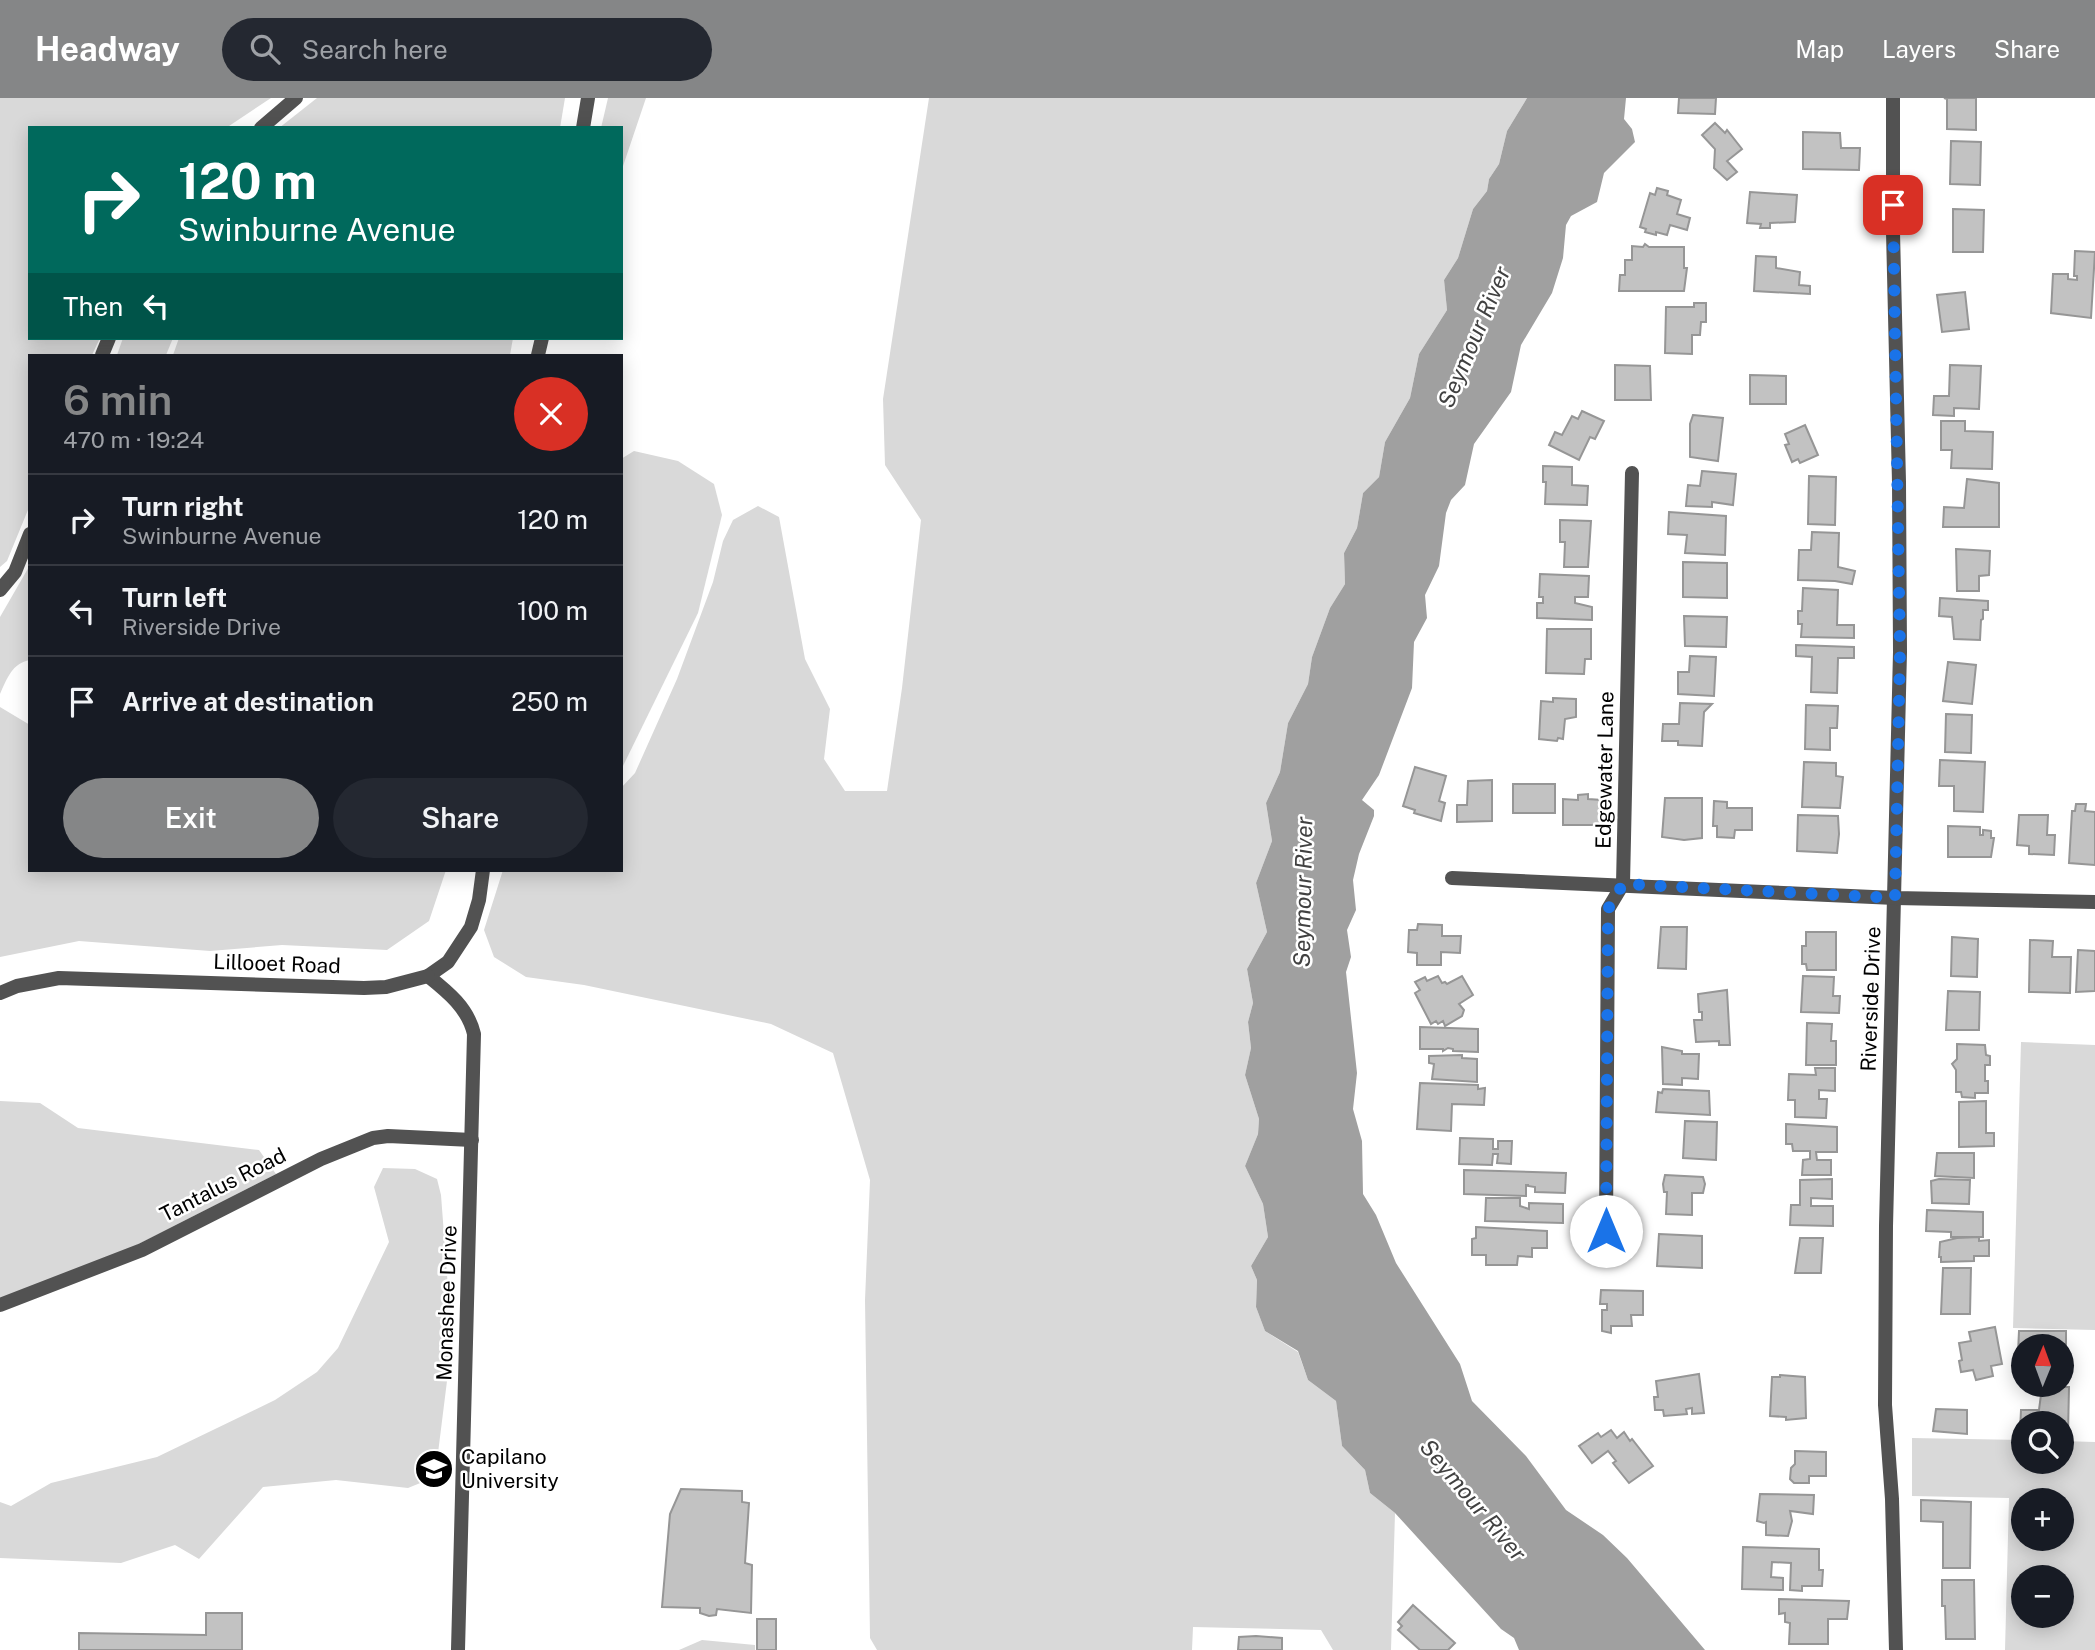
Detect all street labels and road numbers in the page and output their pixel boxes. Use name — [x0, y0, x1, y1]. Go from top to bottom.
street label: Edgewater Lane — [1591, 691, 1618, 849]
street label: Riverside Drive — [1855, 926, 1886, 1072]
street label: Lillooet Road — [213, 949, 341, 978]
street label: Tantalus Road — [156, 1142, 290, 1227]
street label: Monashee Drive — [431, 1225, 462, 1381]

